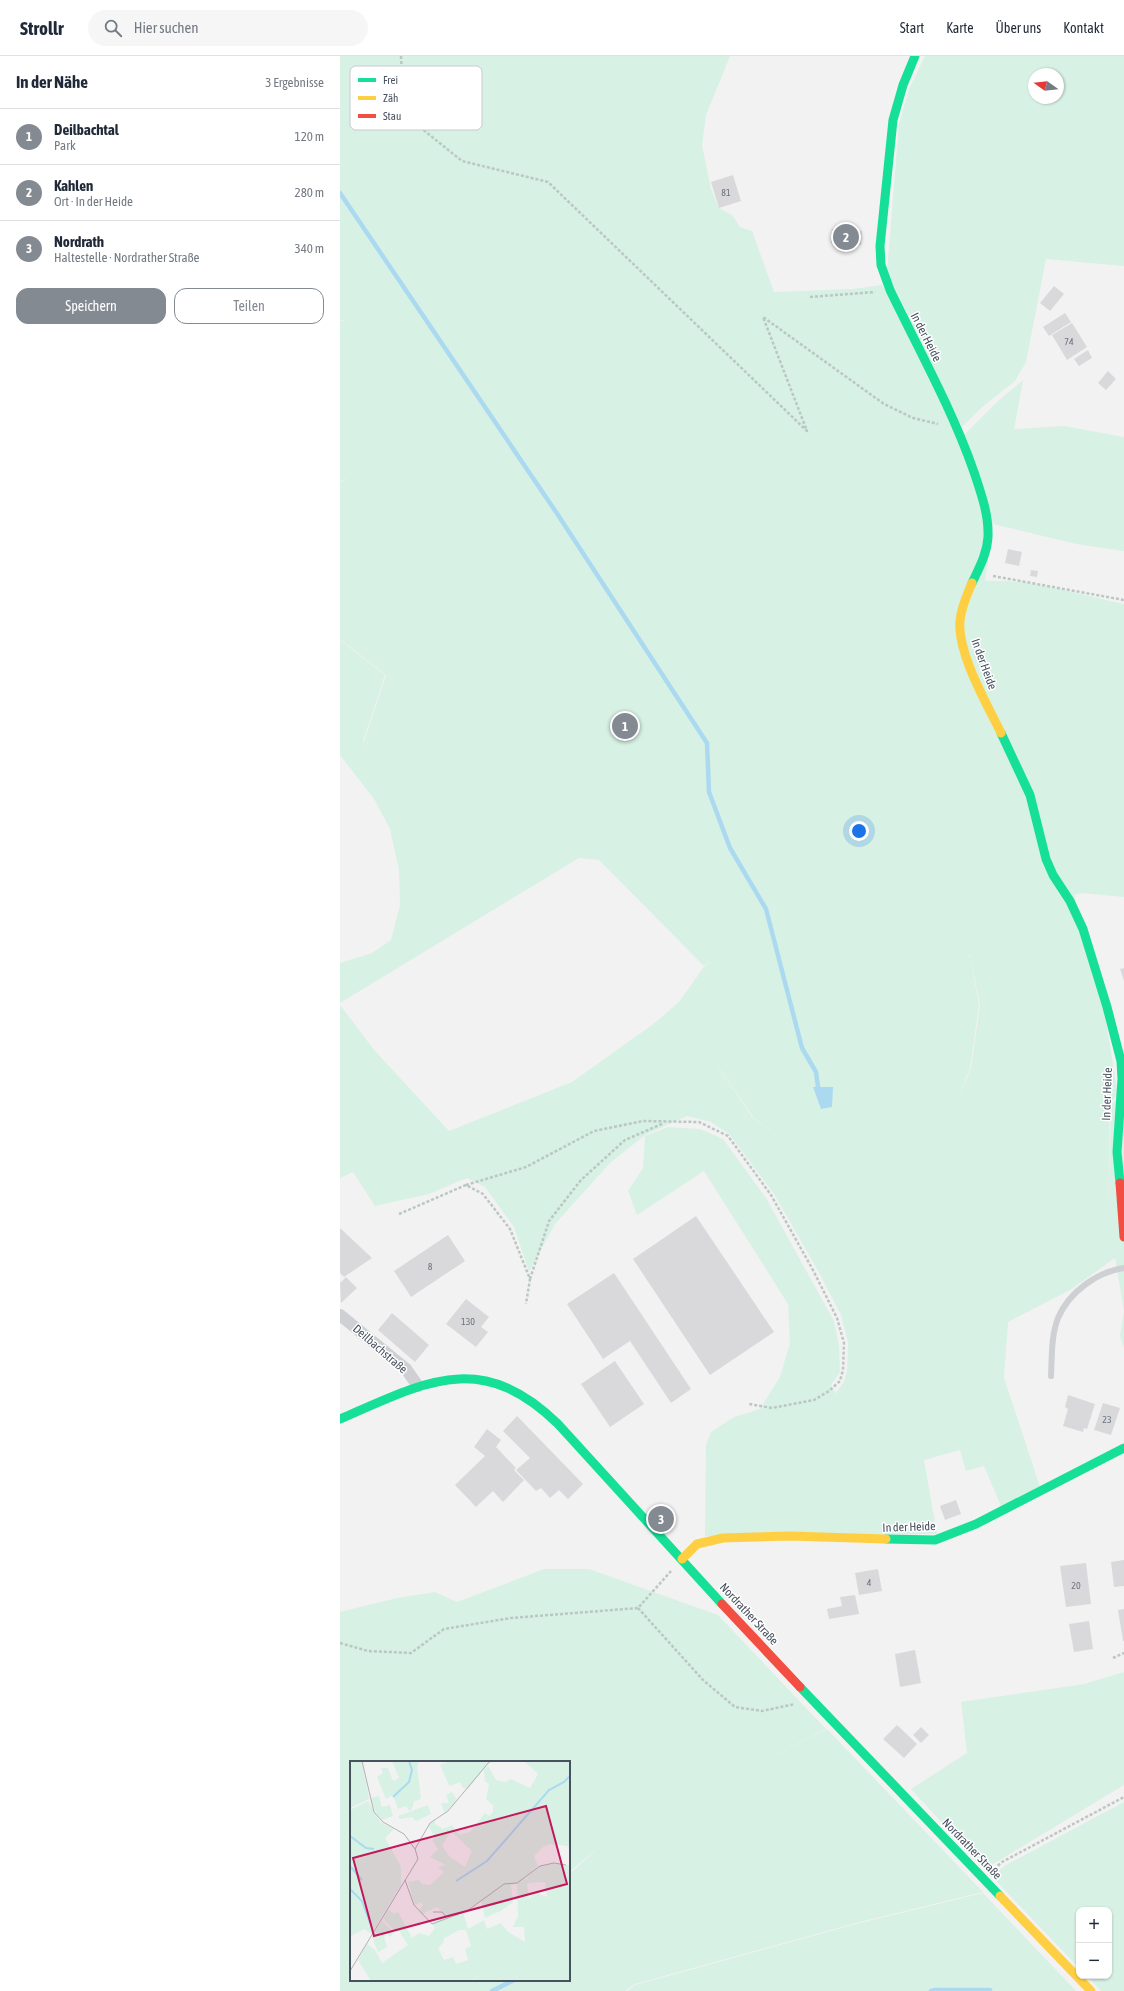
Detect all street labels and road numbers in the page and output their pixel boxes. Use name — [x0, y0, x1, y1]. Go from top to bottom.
street label: In der Heide — [908, 310, 944, 364]
street label: In der Heide — [968, 637, 1000, 691]
street label: In der Heide — [1099, 1067, 1115, 1121]
street label: Deilbachstraße — [350, 1322, 410, 1376]
street label: In der Heide — [882, 1519, 936, 1535]
street label: Nordrather Straße — [717, 1580, 781, 1648]
street label: Nordrather Straße — [939, 1816, 1005, 1882]

